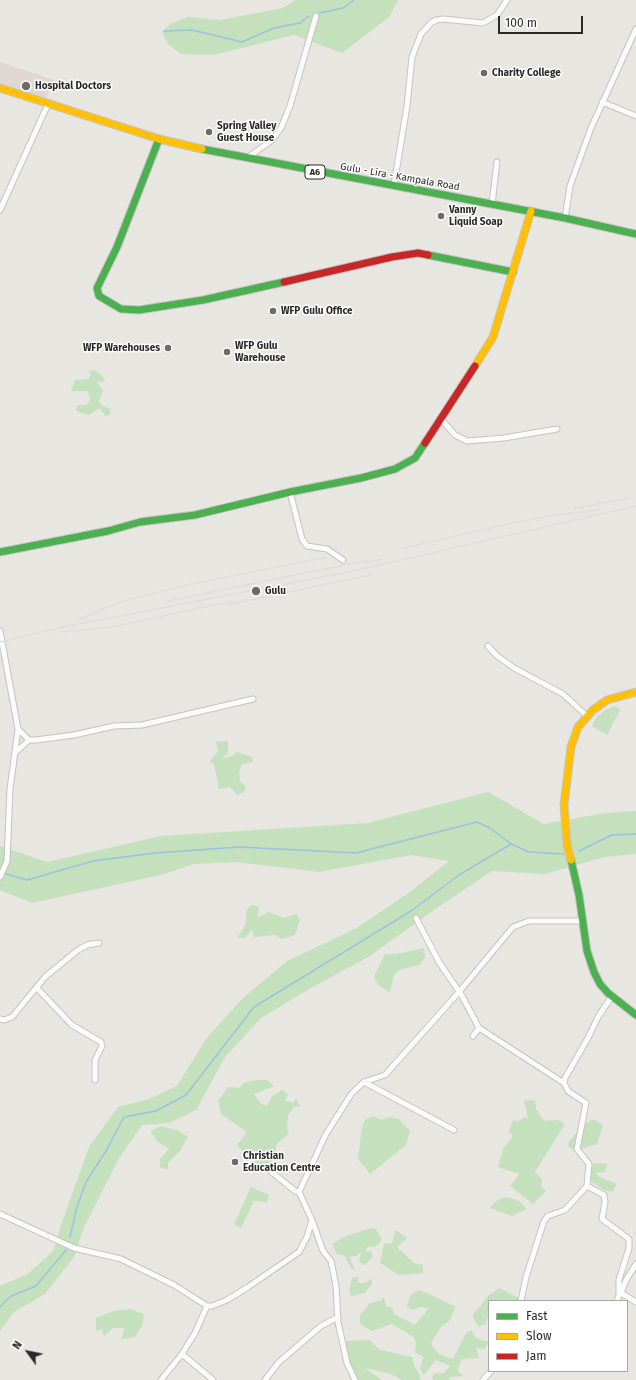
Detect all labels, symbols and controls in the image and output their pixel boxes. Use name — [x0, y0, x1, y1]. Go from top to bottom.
scale bar — [500, 8, 585, 34]
text: 100 m — [505, 16, 537, 30]
place label: Charity College — [492, 67, 561, 79]
marker: Charity College — [479, 68, 489, 78]
marker: Hospital Doctors — [20, 80, 32, 92]
place label: Hospital Doctors — [35, 80, 111, 92]
place label: Spring Valley Guest House — [217, 120, 276, 144]
marker: Spring Valley Guest House — [204, 127, 214, 137]
street label: Gulu - Lira - Kampala Road — [339, 161, 461, 193]
road number: A6 — [305, 165, 325, 179]
place label: Vanny Liquid Soap — [449, 204, 503, 228]
marker: Vanny Liquid Soap — [436, 211, 446, 221]
place label: WFP Gulu Office — [281, 305, 353, 317]
marker: WFP Gulu Office — [268, 306, 278, 316]
place label: WFP Gulu Warehouse — [235, 340, 286, 364]
place label: WFP Warehouses — [83, 342, 160, 354]
marker: WFP Warehouses — [163, 343, 173, 353]
marker: WFP Gulu Warehouse — [222, 347, 232, 357]
marker: Gulu — [250, 585, 262, 597]
place label: Gulu — [265, 585, 286, 597]
place label: Christian Education Centre — [243, 1150, 321, 1174]
marker: Christian Education Centre — [230, 1157, 240, 1167]
legend — [488, 1300, 628, 1372]
text: Fast — [526, 1309, 548, 1323]
text: Slow — [526, 1329, 552, 1343]
north arrow — [8, 1332, 48, 1372]
text: N — [10, 1339, 25, 1352]
text: Jam — [526, 1349, 546, 1363]

